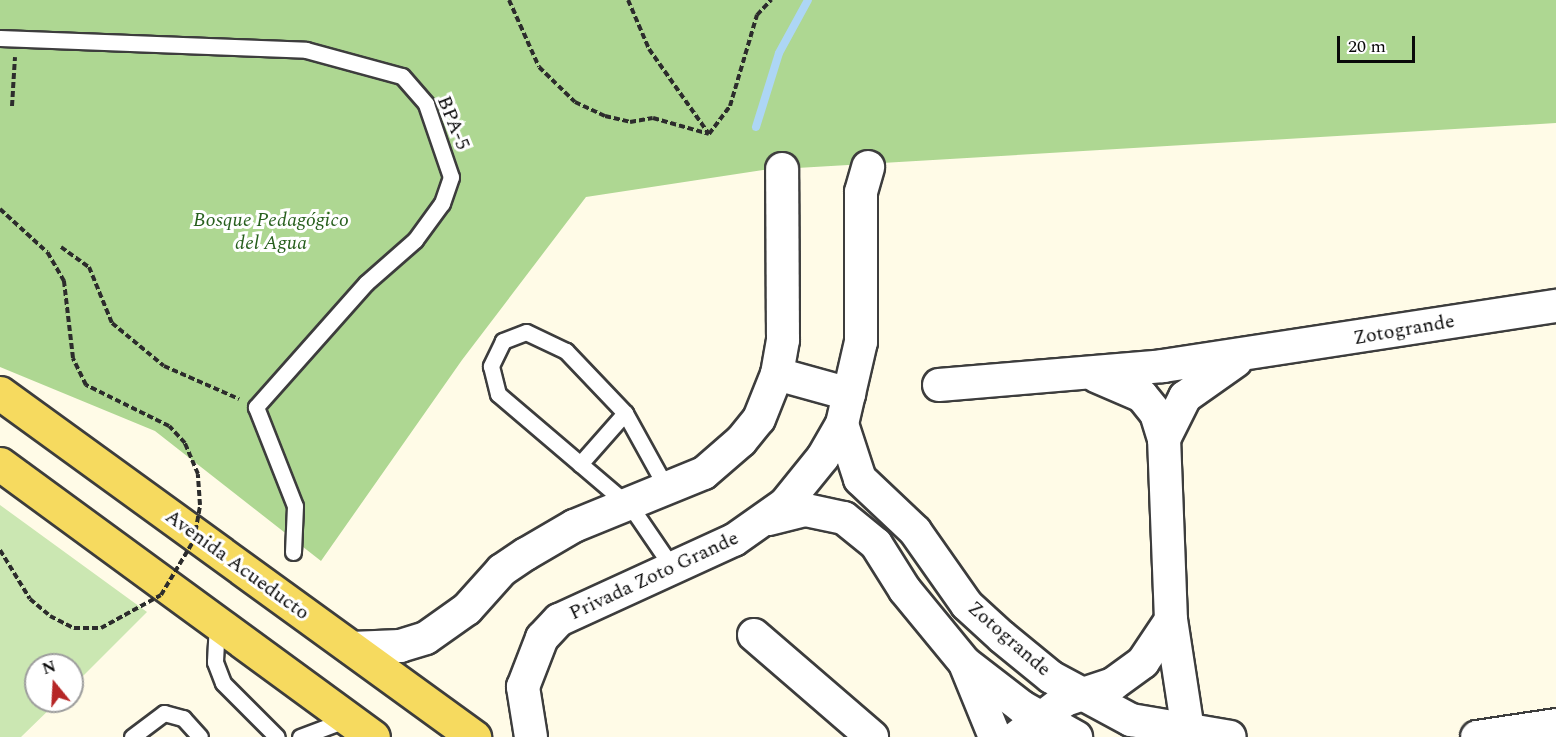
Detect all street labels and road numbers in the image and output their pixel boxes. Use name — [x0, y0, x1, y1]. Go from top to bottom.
street label: BPA-5 — [431, 92, 475, 154]
street label: Zotogrande — [1352, 309, 1456, 351]
street label: Avenida Acueducto — [160, 505, 314, 625]
street label: Privada Zoto Grande — [566, 526, 742, 626]
street label: Zotogrande — [963, 596, 1055, 682]

